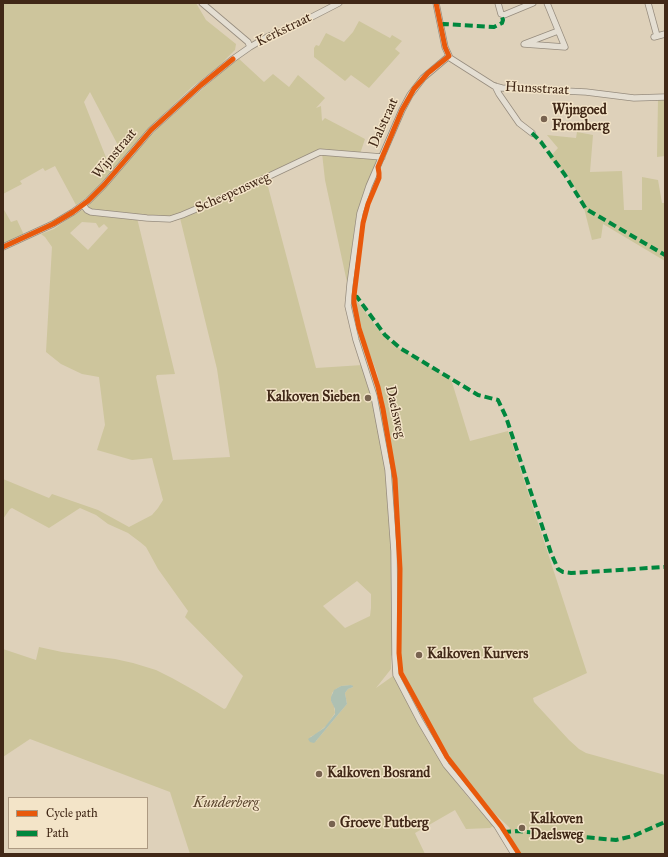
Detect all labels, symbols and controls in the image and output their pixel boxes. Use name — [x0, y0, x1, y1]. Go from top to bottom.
street label: Kerkstraat — [254, 9, 314, 51]
street label: Hunsstraat — [505, 79, 569, 99]
street label: Dalstraat — [366, 95, 402, 151]
place label: Wijngoed Fromberg — [552, 103, 609, 136]
marker: Wijngoed Fromberg — [539, 114, 549, 124]
street label: Wijnstraat — [89, 126, 141, 182]
street label: Scheepensweg — [193, 169, 273, 217]
street label: Daelsweg — [381, 384, 409, 440]
place label: Kalkoven Sieben — [266, 390, 360, 406]
marker: Kalkoven Sieben — [363, 393, 373, 403]
place label: Kalkoven Kurvers — [427, 647, 528, 663]
marker: Kalkoven Kurvers — [414, 650, 424, 660]
place label: Kalkoven Bosrand — [327, 766, 430, 782]
marker: Kalkoven Bosrand — [314, 769, 324, 779]
park label: Kunderberg — [193, 796, 259, 812]
legend — [8, 797, 148, 849]
text: Cycle path — [46, 806, 98, 820]
place label: Kalkoven Daelsweg — [530, 812, 583, 844]
place label: Groeve Putberg — [340, 816, 429, 832]
marker: Groeve Putberg — [327, 819, 337, 829]
marker: Kalkoven Daelsweg — [517, 823, 527, 833]
text: Path — [46, 826, 69, 840]

